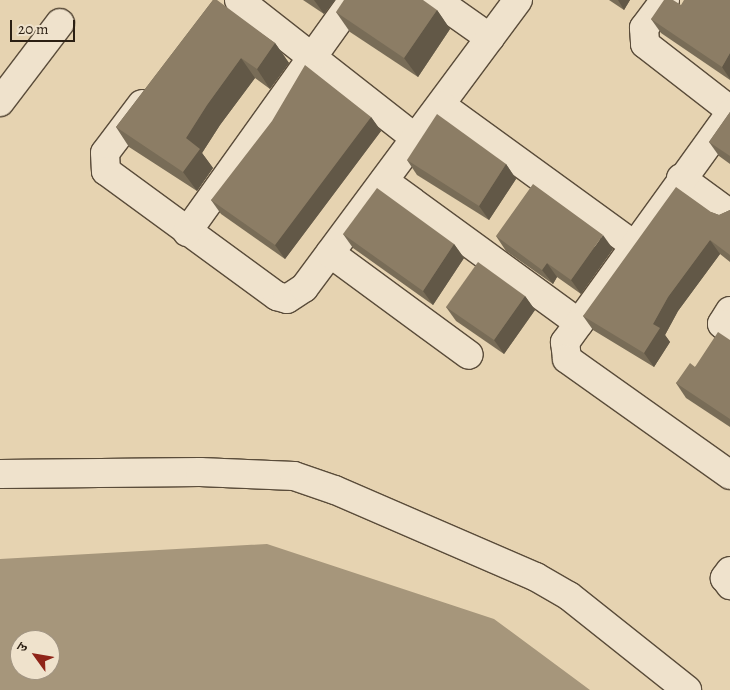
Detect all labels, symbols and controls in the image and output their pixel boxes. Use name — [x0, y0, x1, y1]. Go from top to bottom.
scale bar — [12, 10, 78, 42]
text: 20 m — [18, 19, 49, 39]
north arrow — [10, 630, 60, 680]
text: उ — [13, 639, 33, 655]

